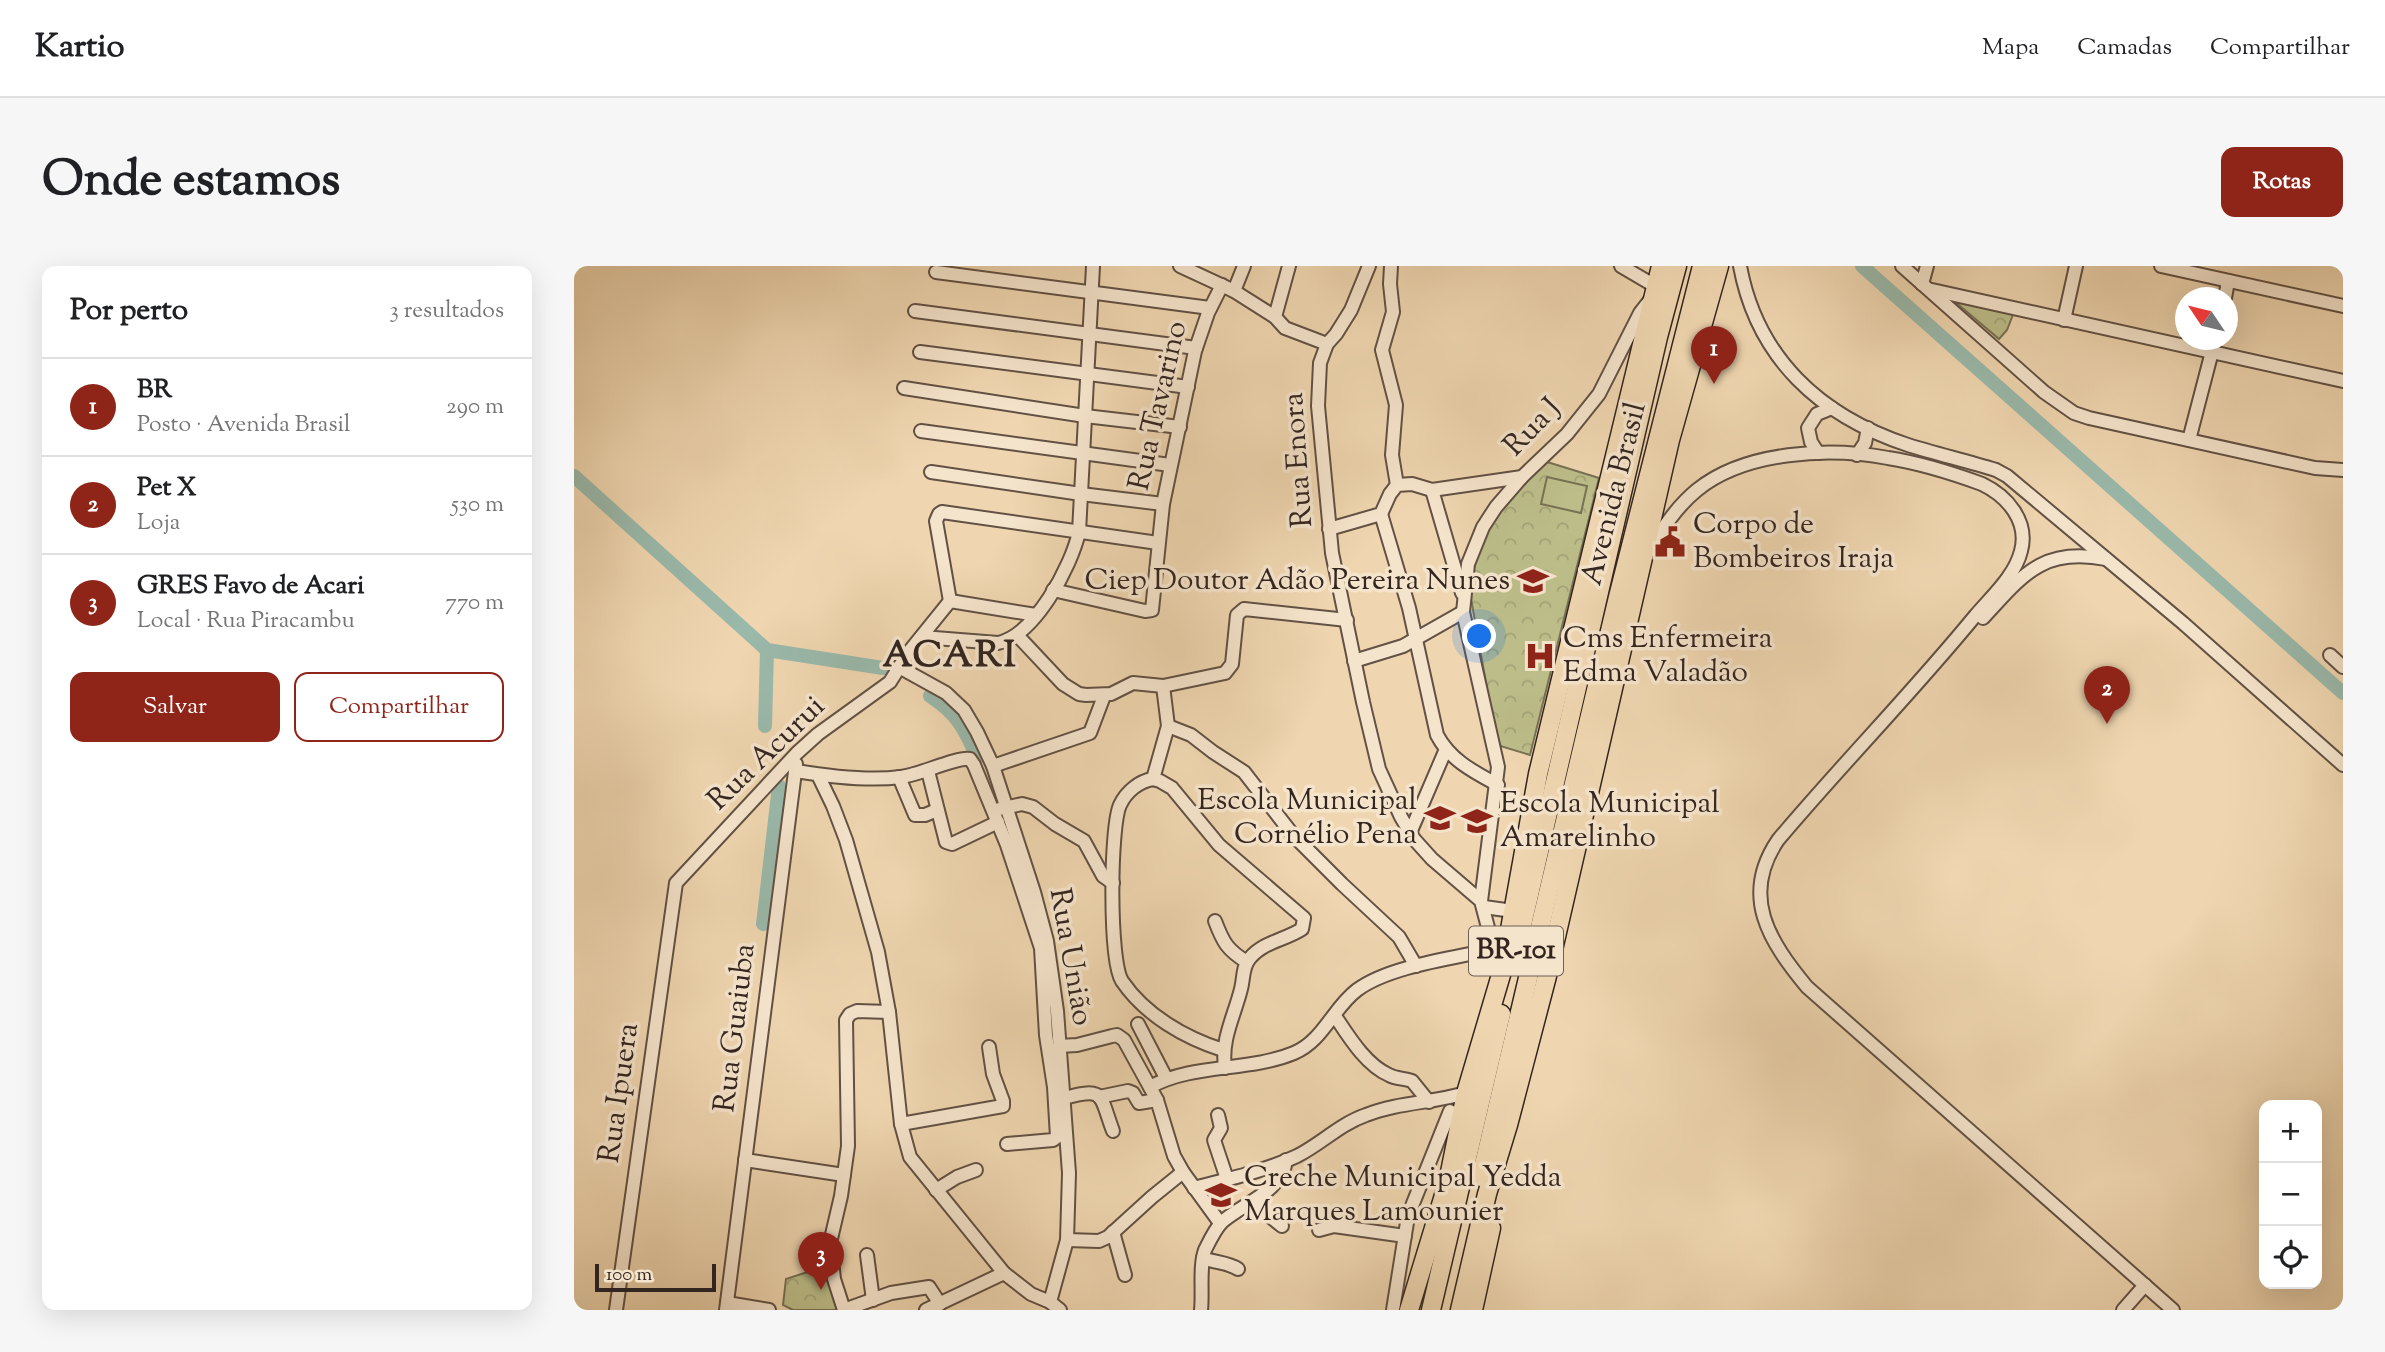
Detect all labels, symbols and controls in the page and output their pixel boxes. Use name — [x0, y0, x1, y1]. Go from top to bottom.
text: Kartio — [35, 24, 125, 72]
text: Mapa — [1982, 31, 2039, 65]
text: Camadas — [2077, 31, 2172, 65]
text: Compartilhar — [2210, 31, 2350, 65]
text: Onde estamos — [42, 147, 340, 217]
button: Rotas — [2221, 147, 2343, 217]
north arrow — [2175, 287, 2238, 350]
text: Por perto — [70, 290, 188, 333]
text: 3 resultados — [389, 295, 504, 328]
street label: Rua Tavarino — [1119, 317, 1199, 495]
pin: 1 — [1691, 326, 1737, 384]
text: BR — [137, 372, 172, 409]
street label: Rua J — [1494, 389, 1572, 467]
text: 1 — [89, 391, 97, 424]
text: 290 m — [446, 391, 504, 424]
street label: Rua Enora — [1273, 391, 1325, 529]
street label: Avenida Brasil — [1571, 398, 1659, 590]
text: Posto · Avenida Brasil — [137, 409, 350, 442]
text: Pet X — [137, 470, 197, 507]
text: 2 — [88, 489, 98, 522]
text: 530 m — [451, 489, 504, 522]
place label: Corpo de Bombeiros Iraja — [1693, 504, 1894, 581]
text: Loja — [137, 507, 180, 540]
public building icon: Corpo de Bombeiros Iraja — [1653, 525, 1687, 559]
place label: Ciep Doutor Adão Pereira Nunes — [1084, 560, 1510, 603]
school or university icon: Ciep Doutor Adão Pereira Nunes — [1516, 564, 1550, 598]
text: GRES Favo de Acari — [137, 568, 364, 605]
text: 3 — [88, 587, 98, 620]
text: 770 m — [445, 587, 504, 620]
text: Local · Rua Piracambu — [137, 605, 355, 638]
place label: Cms Enfermeira Edma Valadão — [1563, 618, 1773, 695]
your location — [1462, 619, 1496, 653]
district label: ACARI — [882, 630, 1018, 684]
hospital icon: Cms Enfermeira Edma Valadão — [1523, 639, 1557, 673]
pin: 2 — [2084, 666, 2130, 724]
button: Salvar — [70, 672, 280, 742]
button: Compartilhar — [294, 672, 504, 742]
street label: Rua Acurui — [698, 687, 836, 821]
place label: Escola Municipal Cornélio Pena — [1197, 780, 1417, 857]
place label: Escola Municipal Amarelinho — [1500, 783, 1720, 860]
school or university icon: Escola Municipal Cornélio Pena — [1423, 801, 1457, 835]
school or university icon: Escola Municipal Amarelinho — [1460, 804, 1494, 838]
street label: Rua União — [1037, 885, 1103, 1029]
road number: BR-101 — [1469, 926, 1563, 976]
street label: Rua Guaiuba — [704, 941, 768, 1115]
street label: Rua Ipuera — [589, 1020, 651, 1166]
map controls — [2259, 1100, 2322, 1289]
button: + — [2259, 1100, 2322, 1163]
place label: Creche Municipal Yedda Marques Lamounier — [1244, 1157, 1562, 1234]
button: − — [2259, 1163, 2322, 1226]
school or university icon: Creche Municipal Yedda Marques Lamounier — [1204, 1178, 1238, 1212]
button: locate — [2259, 1226, 2322, 1289]
pin: 3 — [798, 1232, 844, 1290]
scale bar — [595, 1261, 716, 1293]
text: 100 m — [606, 1262, 652, 1289]

